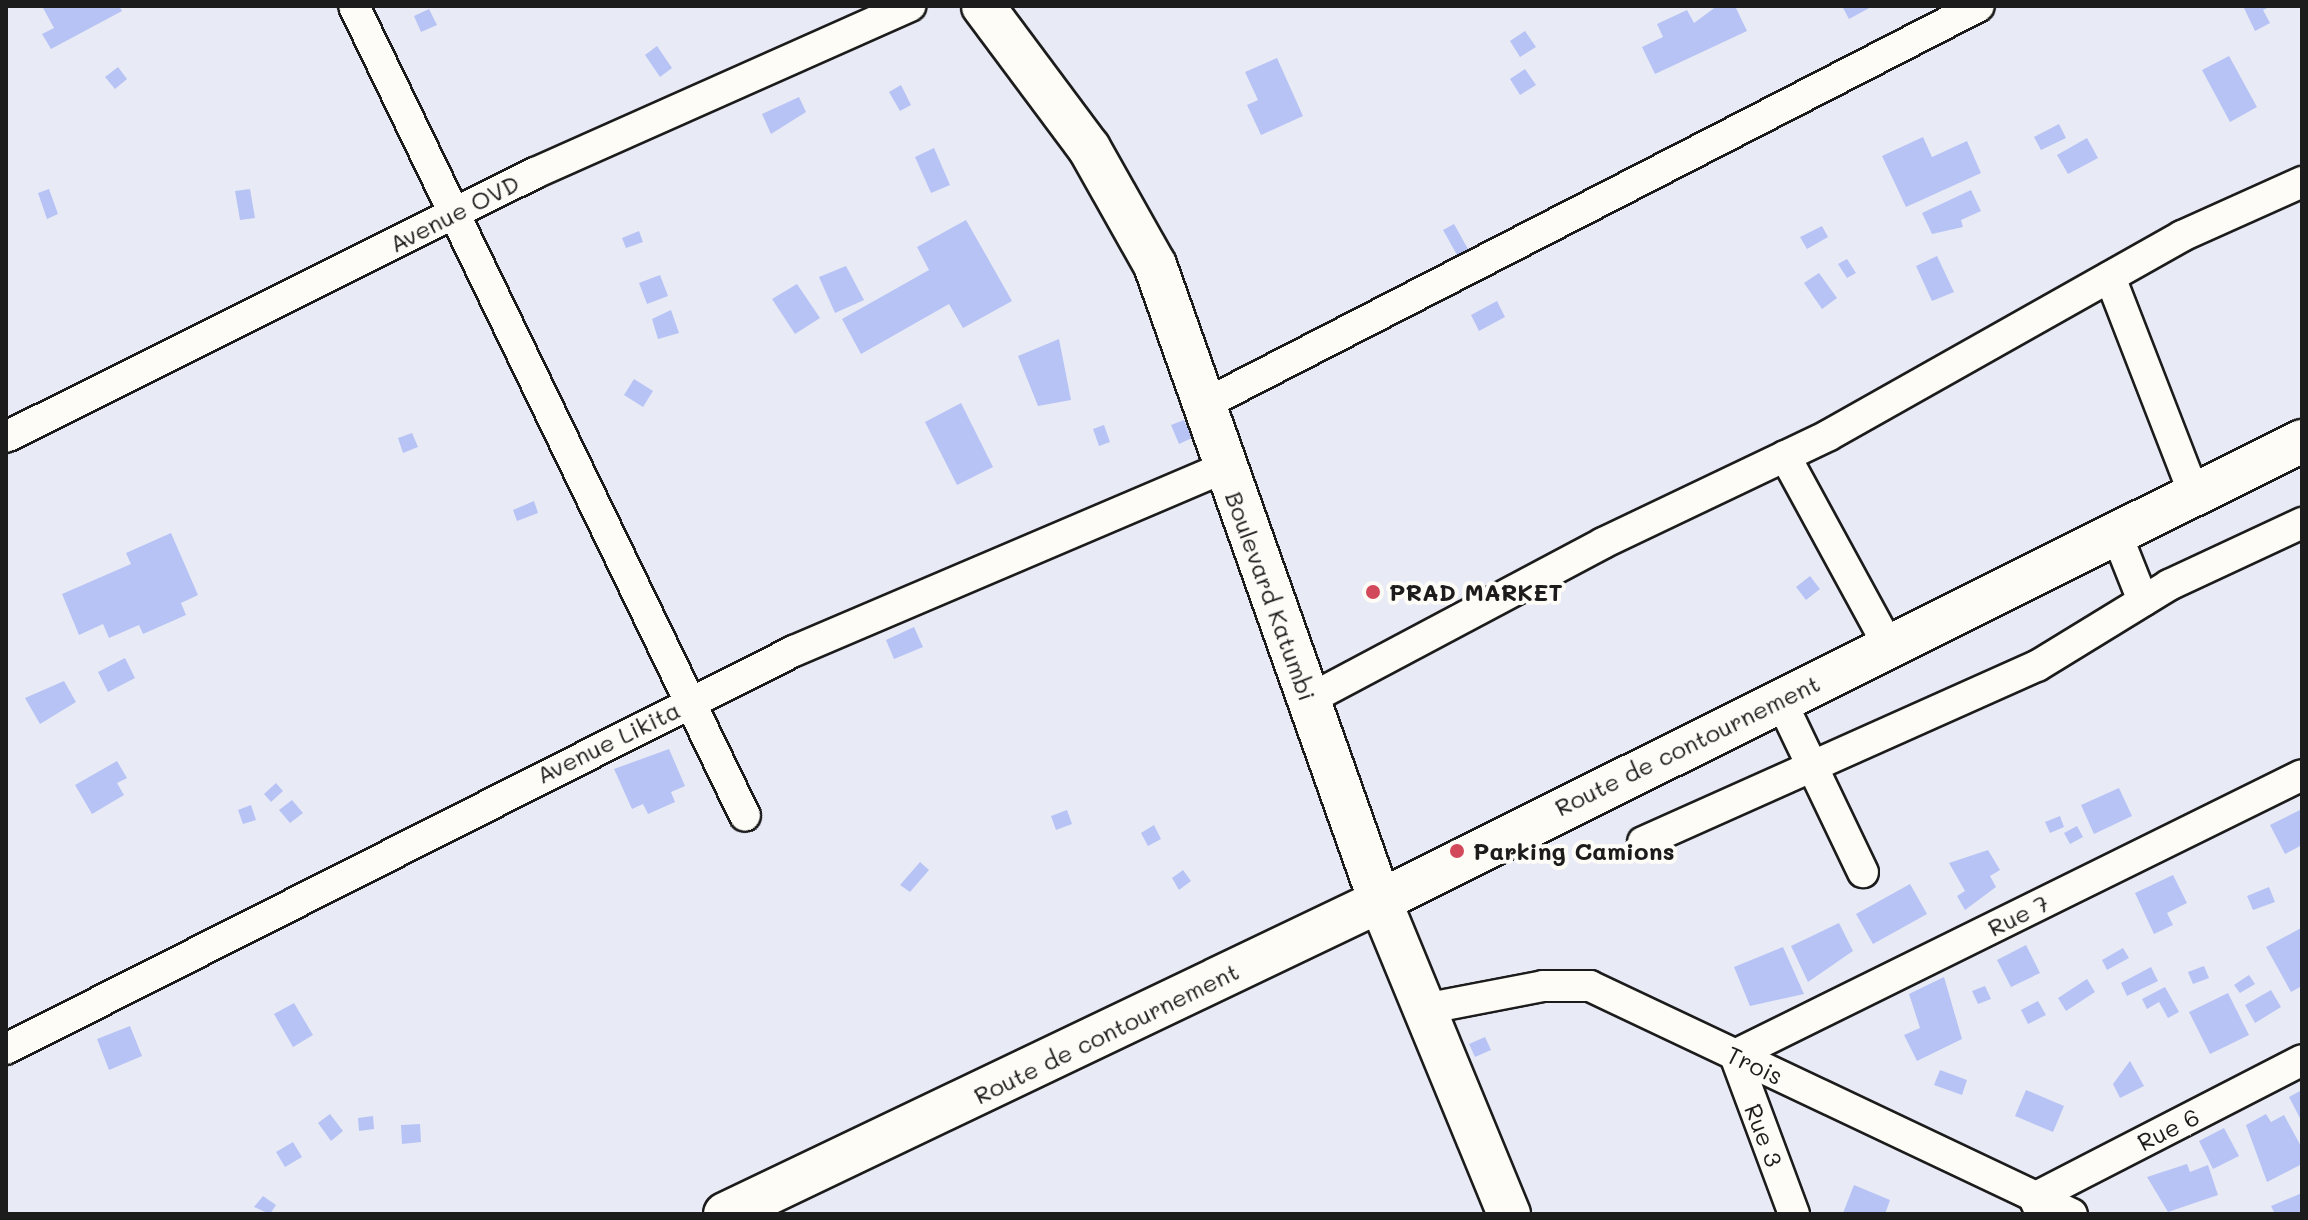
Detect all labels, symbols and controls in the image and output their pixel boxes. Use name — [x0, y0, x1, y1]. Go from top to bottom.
street label: Avenue OVD — [384, 168, 524, 258]
street label: Boulevard Katumbi — [1220, 487, 1322, 705]
place label: PRAD MARKET — [1389, 578, 1563, 606]
marker: PRAD MARKET — [1364, 583, 1382, 601]
street label: Route de contournement — [1550, 668, 1824, 822]
street label: Avenue Likita — [531, 695, 685, 789]
place label: Parking Camions — [1473, 837, 1675, 865]
marker: Parking Camions — [1448, 842, 1466, 860]
street label: Rue 7 — [1983, 888, 2053, 942]
street label: Route de contournement — [969, 956, 1243, 1110]
street label: Trois — [1722, 1040, 1788, 1090]
street label: Rue 3 — [1739, 1099, 1789, 1171]
street label: Rue 6 — [2132, 1101, 2204, 1157]

